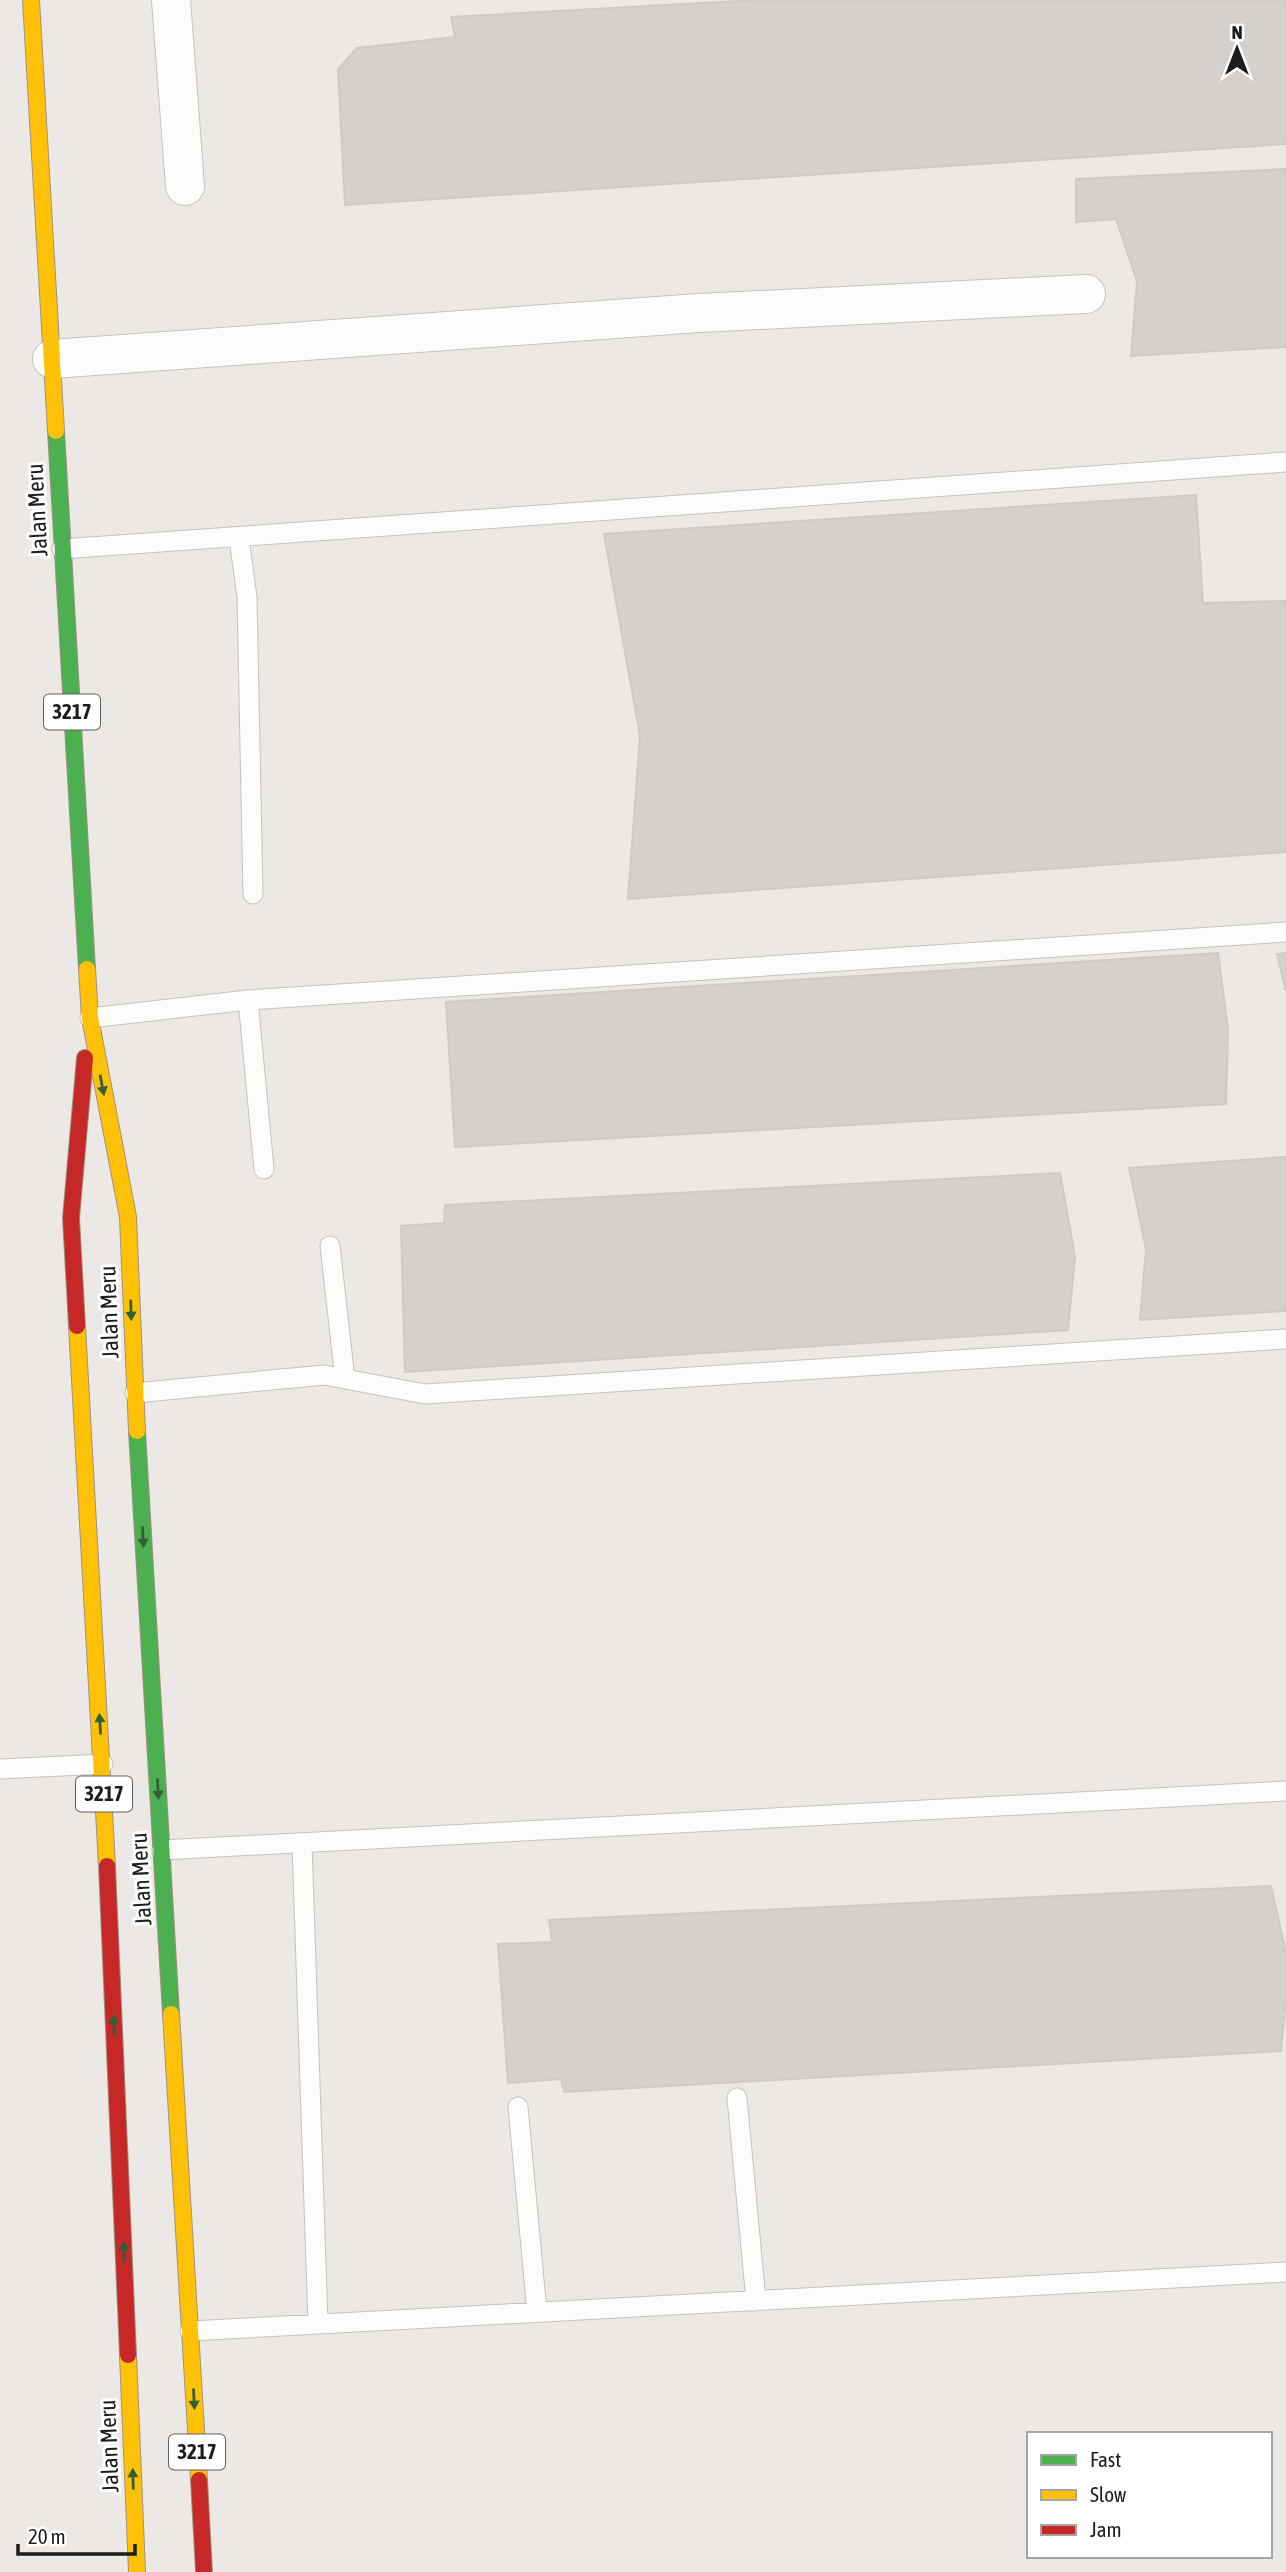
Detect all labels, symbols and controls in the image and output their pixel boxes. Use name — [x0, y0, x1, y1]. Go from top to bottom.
north arrow — [1202, 14, 1272, 84]
text: N — [1231, 21, 1243, 43]
street label: Jalan Meru — [22, 463, 52, 557]
road number: 3217 — [44, 694, 100, 730]
one-way arrow — [97, 1074, 108, 1096]
street label: Jalan Meru — [94, 1265, 124, 1359]
one-way arrow — [126, 1299, 137, 1321]
one-way arrow — [138, 1526, 149, 1548]
one-way arrow — [95, 1713, 106, 1735]
road number: 3217 — [76, 1776, 132, 1812]
one-way arrow — [153, 1778, 164, 1800]
street label: Jalan Meru — [126, 1832, 156, 1926]
one-way arrow — [108, 2014, 119, 2036]
one-way arrow — [118, 2241, 129, 2263]
one-way arrow — [189, 2389, 200, 2411]
street label: Jalan Meru — [94, 2399, 124, 2493]
legend — [1027, 2432, 1272, 2558]
road number: 3217 — [169, 2434, 225, 2470]
text: Fast — [1090, 2447, 1121, 2471]
one-way arrow — [128, 2468, 139, 2490]
text: Slow — [1090, 2482, 1127, 2506]
scale bar — [18, 2512, 135, 2556]
text: Jam — [1090, 2517, 1122, 2541]
text: 20 m — [28, 2524, 66, 2548]

